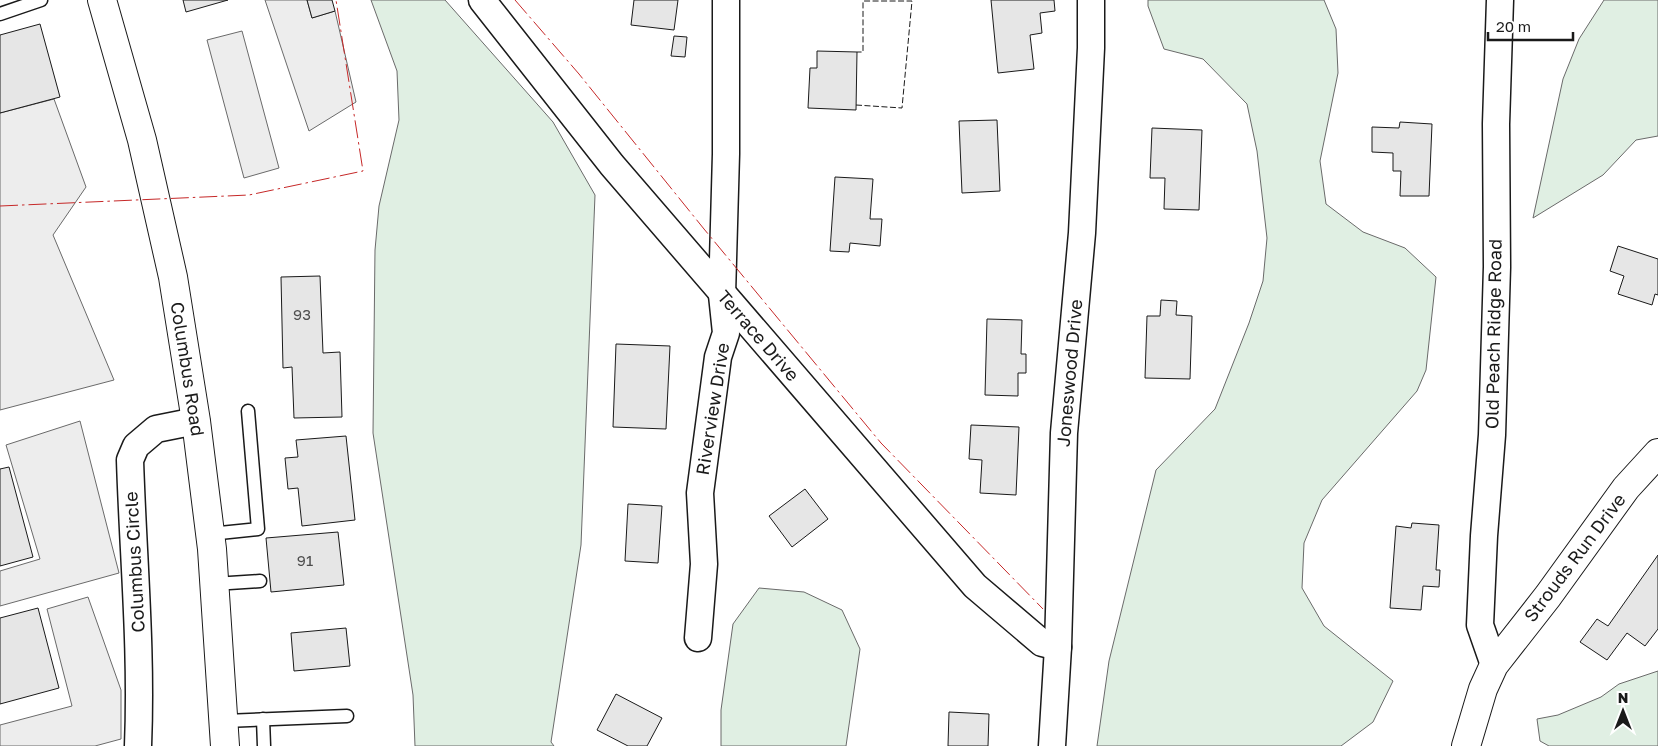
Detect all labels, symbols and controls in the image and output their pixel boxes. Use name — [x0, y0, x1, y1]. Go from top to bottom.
scale bar — [1488, 10, 1573, 42]
text: 20 m — [1496, 17, 1531, 35]
street label: Old Peach Ridge Road — [1480, 239, 1506, 429]
street label: Terrace Drive — [713, 285, 804, 385]
street label: Joneswood Drive — [1052, 298, 1086, 448]
street label: Columbus Road — [167, 300, 209, 438]
house number: 93 — [293, 305, 311, 323]
street label: Riverview Drive — [691, 341, 733, 477]
street label: Strouds Run Drive — [1519, 489, 1630, 626]
street label: Columbus Circle — [119, 491, 149, 633]
house number: 91 — [297, 551, 313, 569]
north arrow — [1598, 686, 1648, 736]
text: N — [1618, 689, 1628, 706]

